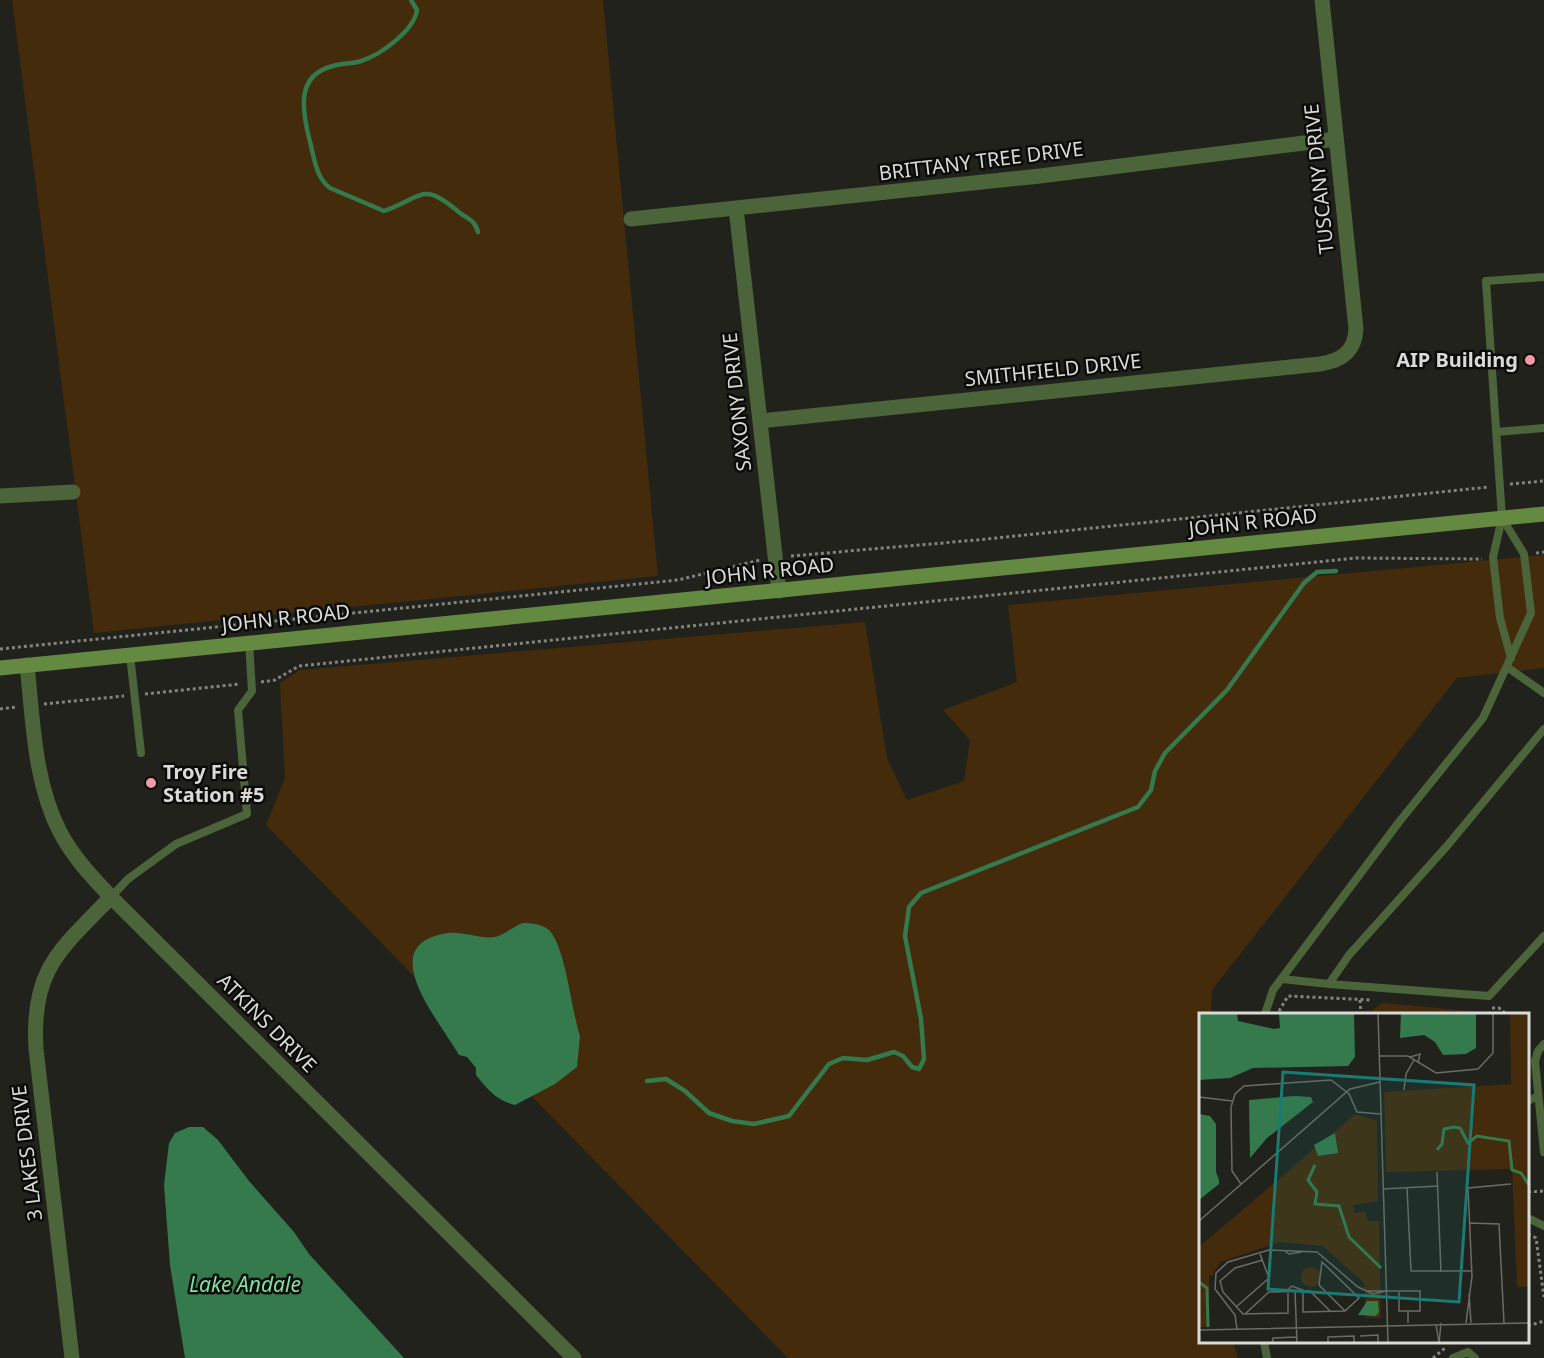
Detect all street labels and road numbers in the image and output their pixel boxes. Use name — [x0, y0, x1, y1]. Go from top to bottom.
street label: TUSCANY DRIVE — [1297, 103, 1340, 255]
street label: BRITTANY TREE DRIVE — [877, 135, 1085, 186]
street label: SAXONY DRIVE — [716, 331, 757, 473]
street label: SMITHFIELD DRIVE — [963, 347, 1143, 392]
street label: JOHN R ROAD — [1185, 501, 1318, 542]
street label: JOHN R ROAD — [702, 550, 835, 591]
street label: JOHN R ROAD — [218, 597, 351, 638]
street label: ATKINS DRIVE — [212, 967, 323, 1078]
street label: 3 LAKES DRIVE — [5, 1084, 48, 1222]

